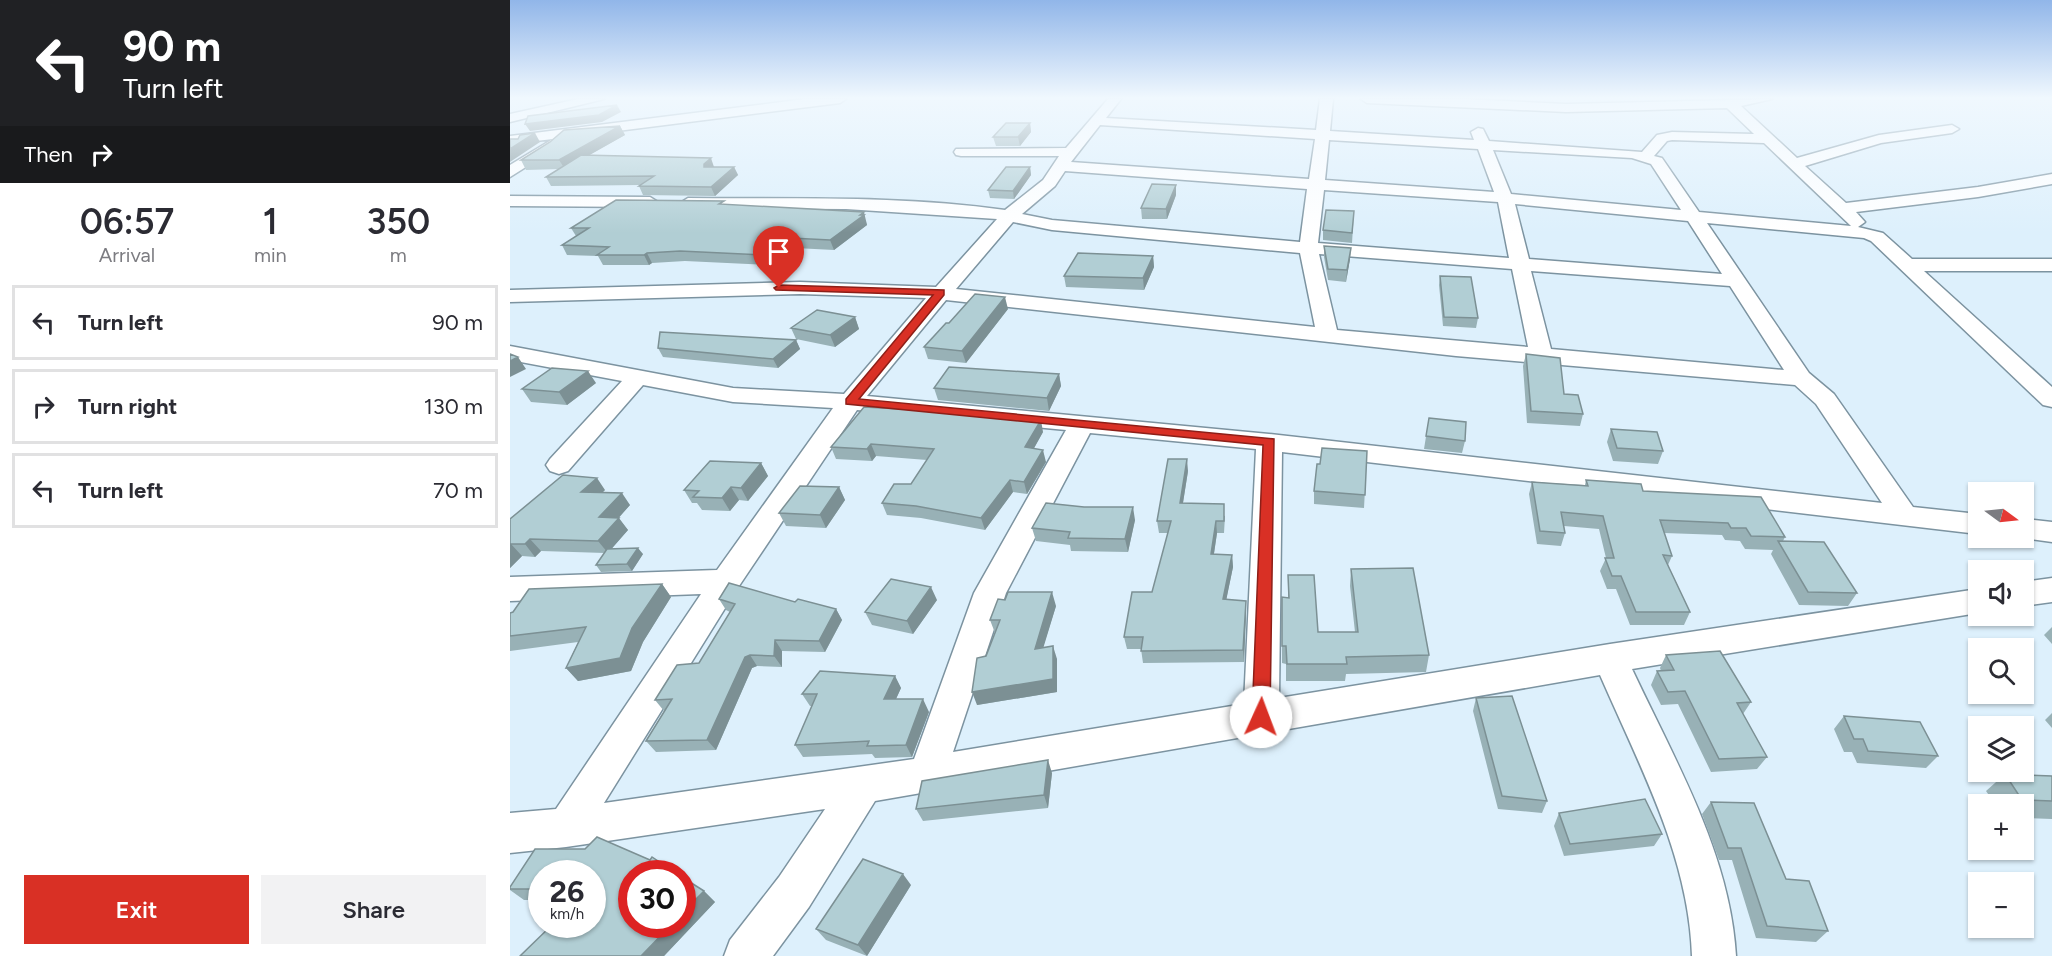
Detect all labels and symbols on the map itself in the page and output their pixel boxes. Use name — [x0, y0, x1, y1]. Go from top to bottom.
pin — [753, 226, 804, 288]
north arrow — [1968, 482, 2034, 548]
position arrow — [1229, 685, 1293, 749]
speed limit sign: 30 — [618, 860, 696, 938]

